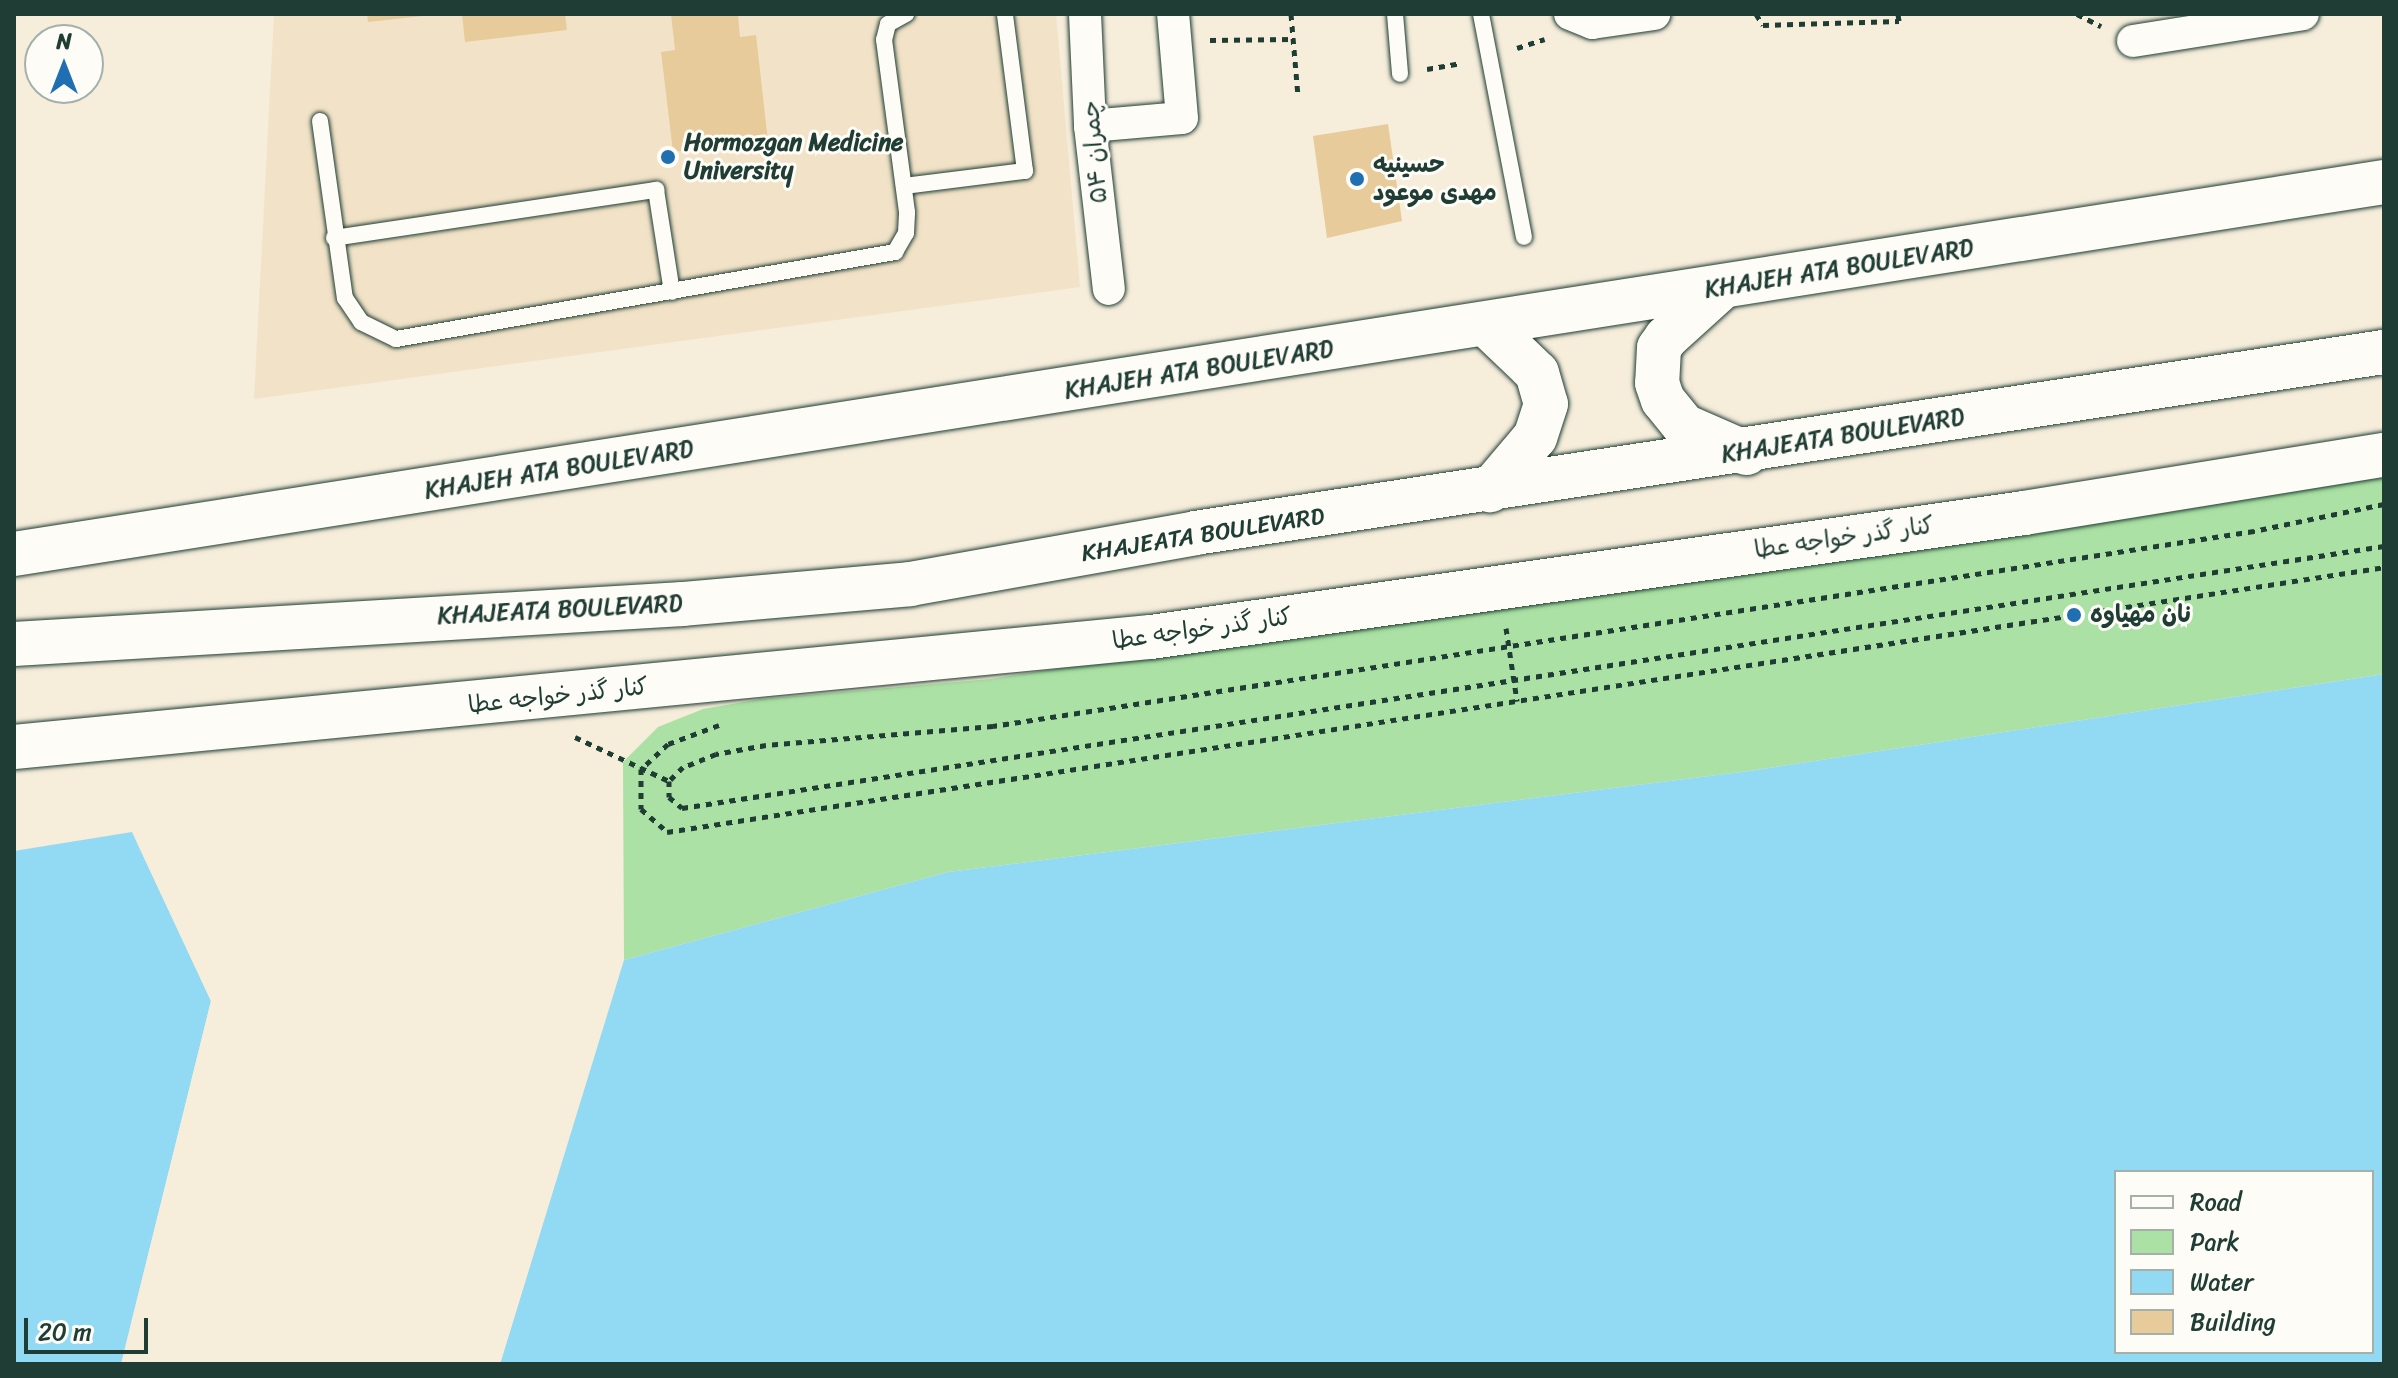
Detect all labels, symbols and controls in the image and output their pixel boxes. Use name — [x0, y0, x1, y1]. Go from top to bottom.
text: N — [56, 22, 72, 61]
north arrow — [24, 24, 104, 104]
street label: چمران ۵۴ — [1076, 99, 1114, 205]
place label: Hormozgan Medicine University — [684, 129, 904, 185]
marker: Hormozgan Medicine University — [659, 148, 677, 166]
place label: حسینیه مهدی موعود — [1373, 151, 1497, 207]
marker: حسینیه مهدی موعود — [1348, 170, 1366, 188]
street label: KHAJEH ATA BOULEVARD — [1702, 233, 1976, 305]
street label: KHAJEH ATA BOULEVARD — [1062, 334, 1336, 406]
street label: KHAJEATA BOULEVARD — [1717, 402, 1969, 470]
street label: KHAJEH ATA BOULEVARD — [422, 434, 696, 506]
street label: KHAJEATA BOULEVARD — [1077, 501, 1329, 569]
street label: کنار گذر خواجه عطا — [1752, 511, 1936, 565]
street label: KHAJEATA BOULEVARD — [435, 589, 685, 631]
place label: نان مهیاوه — [2090, 601, 2191, 629]
street label: کنار گذر خواجه عطا — [1110, 602, 1294, 656]
marker: نان مهیاوه — [2065, 606, 2083, 624]
street label: کنار گذر خواجه عطا — [466, 672, 650, 720]
legend — [2114, 1170, 2374, 1354]
text: Road — [2190, 1181, 2241, 1223]
text: Park — [2190, 1221, 2239, 1263]
text: Water — [2190, 1261, 2253, 1303]
text: Building — [2190, 1301, 2276, 1343]
scale bar — [28, 1302, 152, 1352]
text: 20 m — [38, 1311, 92, 1353]

